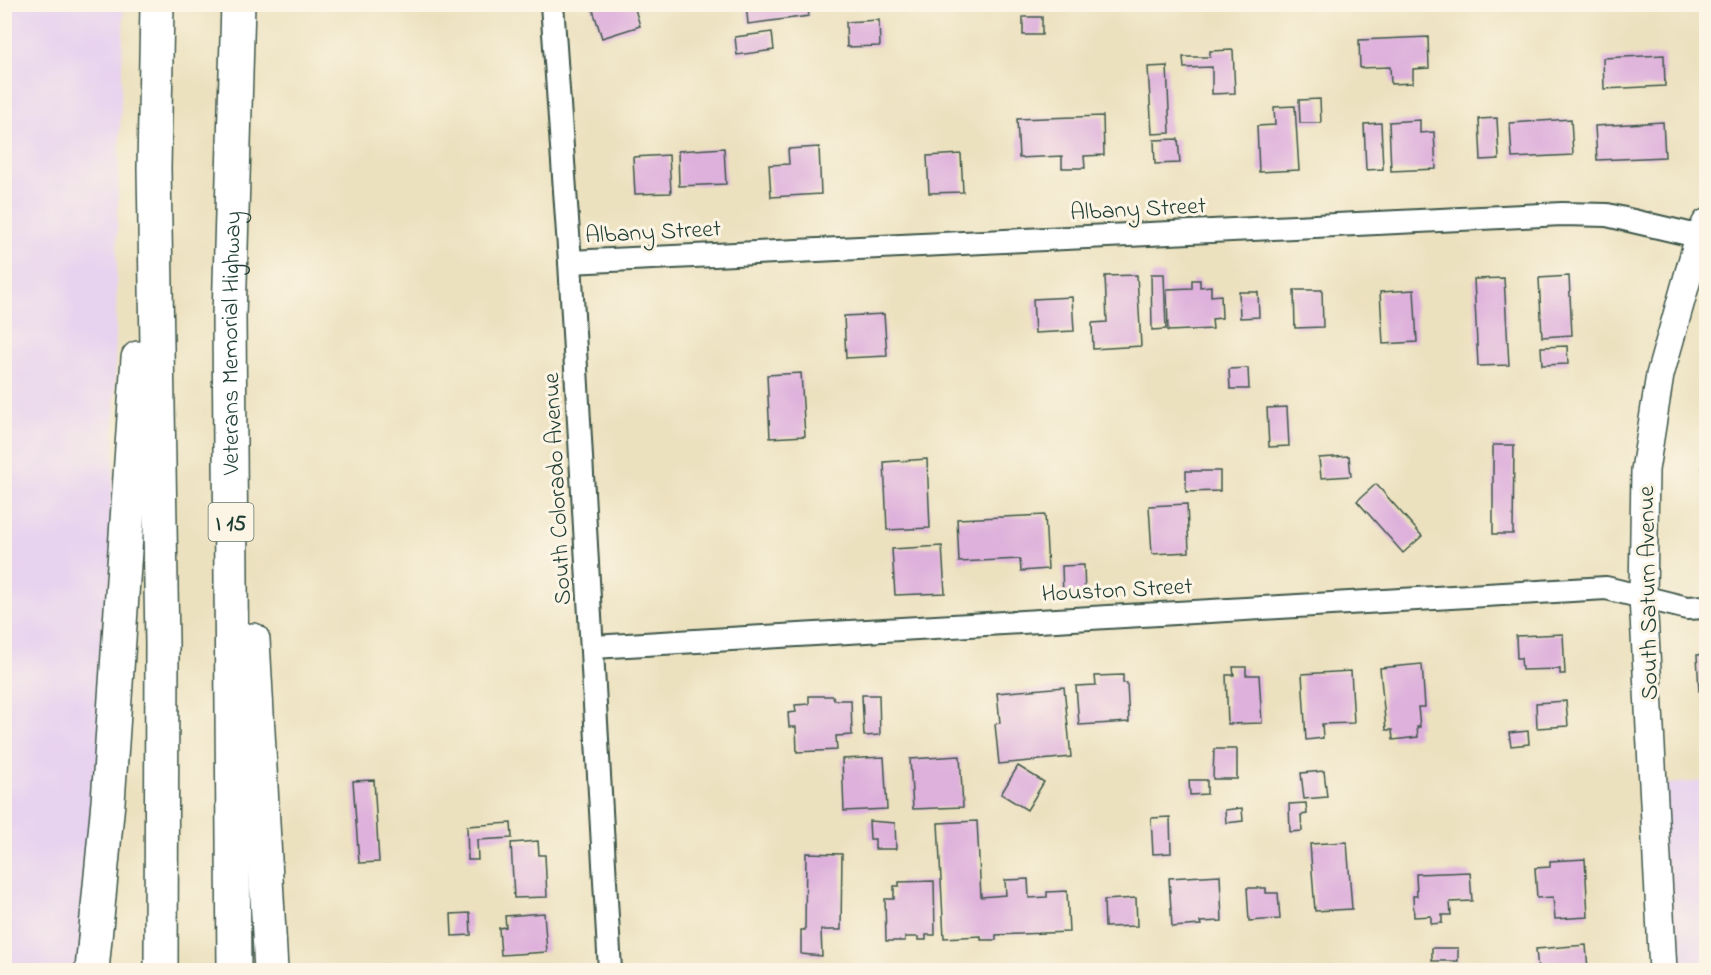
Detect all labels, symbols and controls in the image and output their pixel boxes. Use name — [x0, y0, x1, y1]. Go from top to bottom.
street label: Albany Street — [1069, 189, 1207, 233]
street label: Veterans Memorial Highway — [214, 211, 253, 476]
street label: Albany Street — [584, 212, 722, 256]
street label: South Colorado Avenue — [535, 372, 582, 606]
street label: South Saturn Avenue — [1630, 485, 1669, 700]
road number: I 15 — [208, 503, 254, 541]
street label: Houston Street — [1041, 570, 1194, 613]

